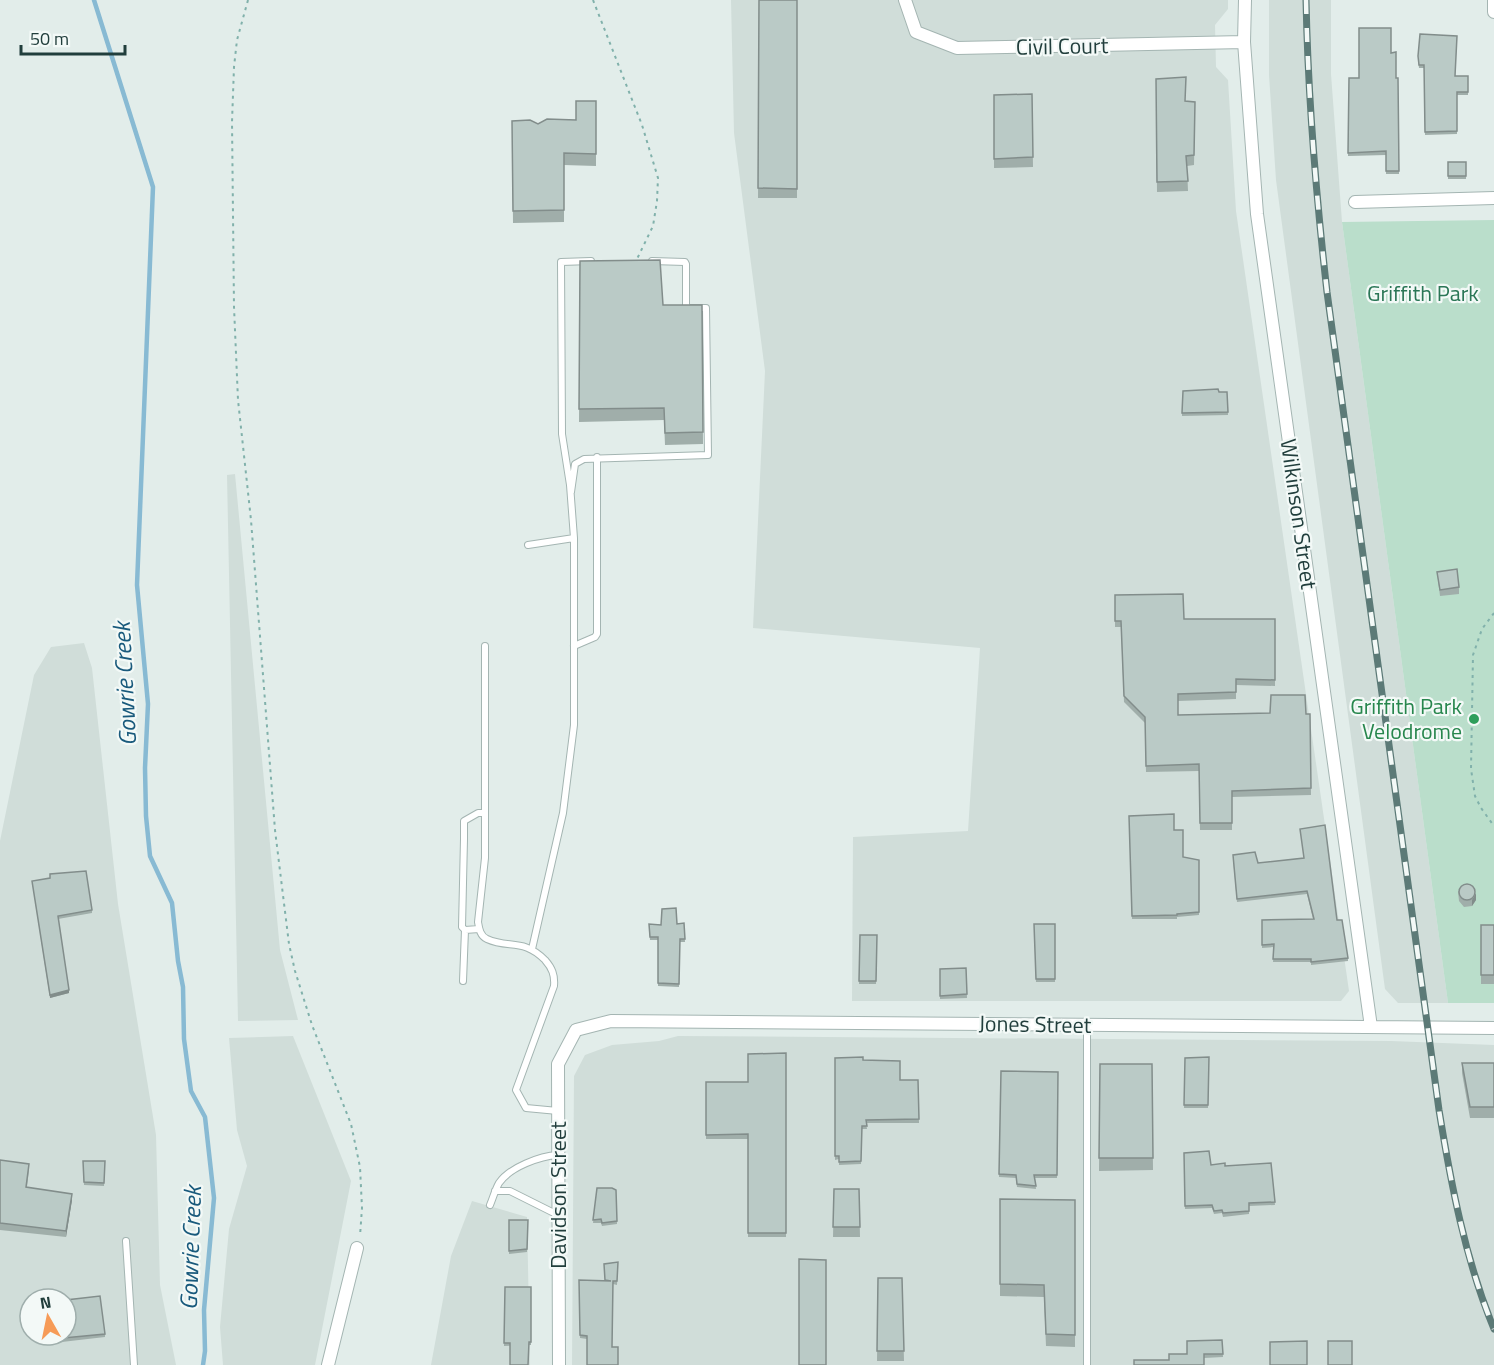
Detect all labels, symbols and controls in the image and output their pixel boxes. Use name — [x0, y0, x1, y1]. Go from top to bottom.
scale bar — [21, 18, 124, 56]
text: 50 m — [30, 25, 69, 52]
street label: Civil Court — [1015, 28, 1109, 64]
park label: Griffith Park — [1367, 276, 1479, 310]
street label: Wilkinson Street — [1272, 436, 1326, 592]
water label: Gowrie Creek — [103, 618, 145, 747]
place label: Griffith Park Velodrome — [1350, 689, 1462, 748]
marker: Griffith Park Velodrome — [1467, 712, 1481, 726]
street label: Jones Street — [978, 1006, 1092, 1042]
street label: Davidson Street — [541, 1121, 575, 1269]
water label: Gowrie Creek — [170, 1182, 210, 1311]
north arrow — [18, 1287, 78, 1347]
text: N — [38, 1289, 53, 1315]

